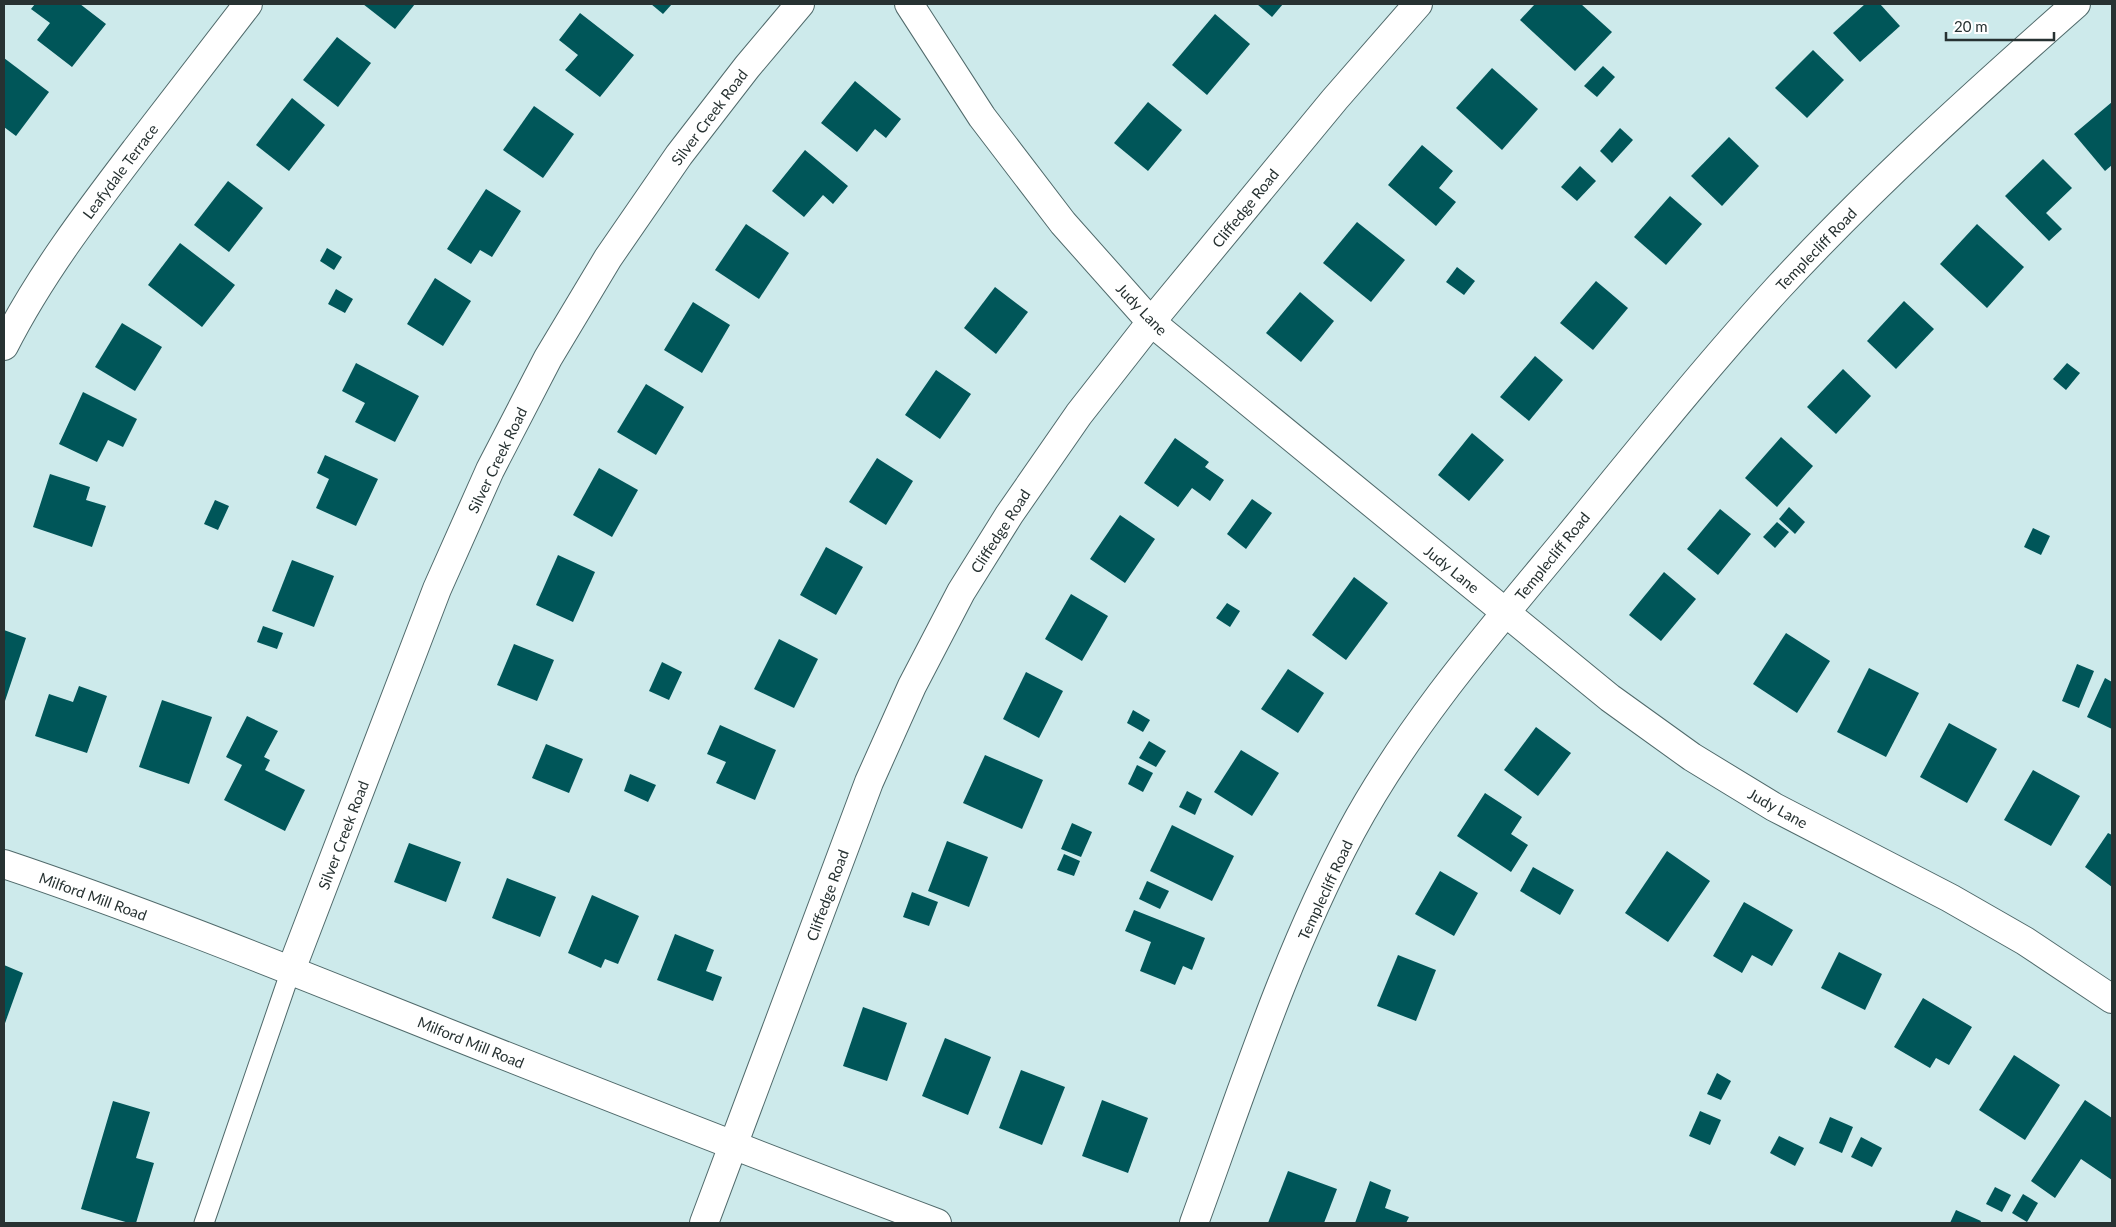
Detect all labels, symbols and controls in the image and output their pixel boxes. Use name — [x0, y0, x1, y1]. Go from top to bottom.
scale bar — [1946, 10, 2054, 42]
text: 20 m — [1954, 17, 1988, 35]
street label: Silver Creek Road — [667, 66, 751, 168]
street label: Leafydale Terrace — [78, 120, 162, 222]
street label: Cliffedge Road — [1208, 165, 1282, 251]
street label: Templecliff Road — [1772, 204, 1860, 294]
street label: Judy Lane — [1113, 279, 1171, 339]
street label: Silver Creek Road — [464, 404, 530, 516]
street label: Cliffedge Road — [966, 486, 1034, 576]
street label: Templecliff Road — [1511, 508, 1593, 604]
street label: Judy Lane — [1421, 541, 1483, 597]
street label: Silver Creek Road — [314, 778, 372, 892]
street label: Judy Lane — [1745, 784, 1811, 832]
street label: Templecliff Road — [1294, 837, 1356, 943]
street label: Cliffedge Road — [802, 847, 852, 943]
street label: Milford Mill Road — [37, 868, 149, 924]
street label: Milford Mill Road — [415, 1012, 527, 1072]

